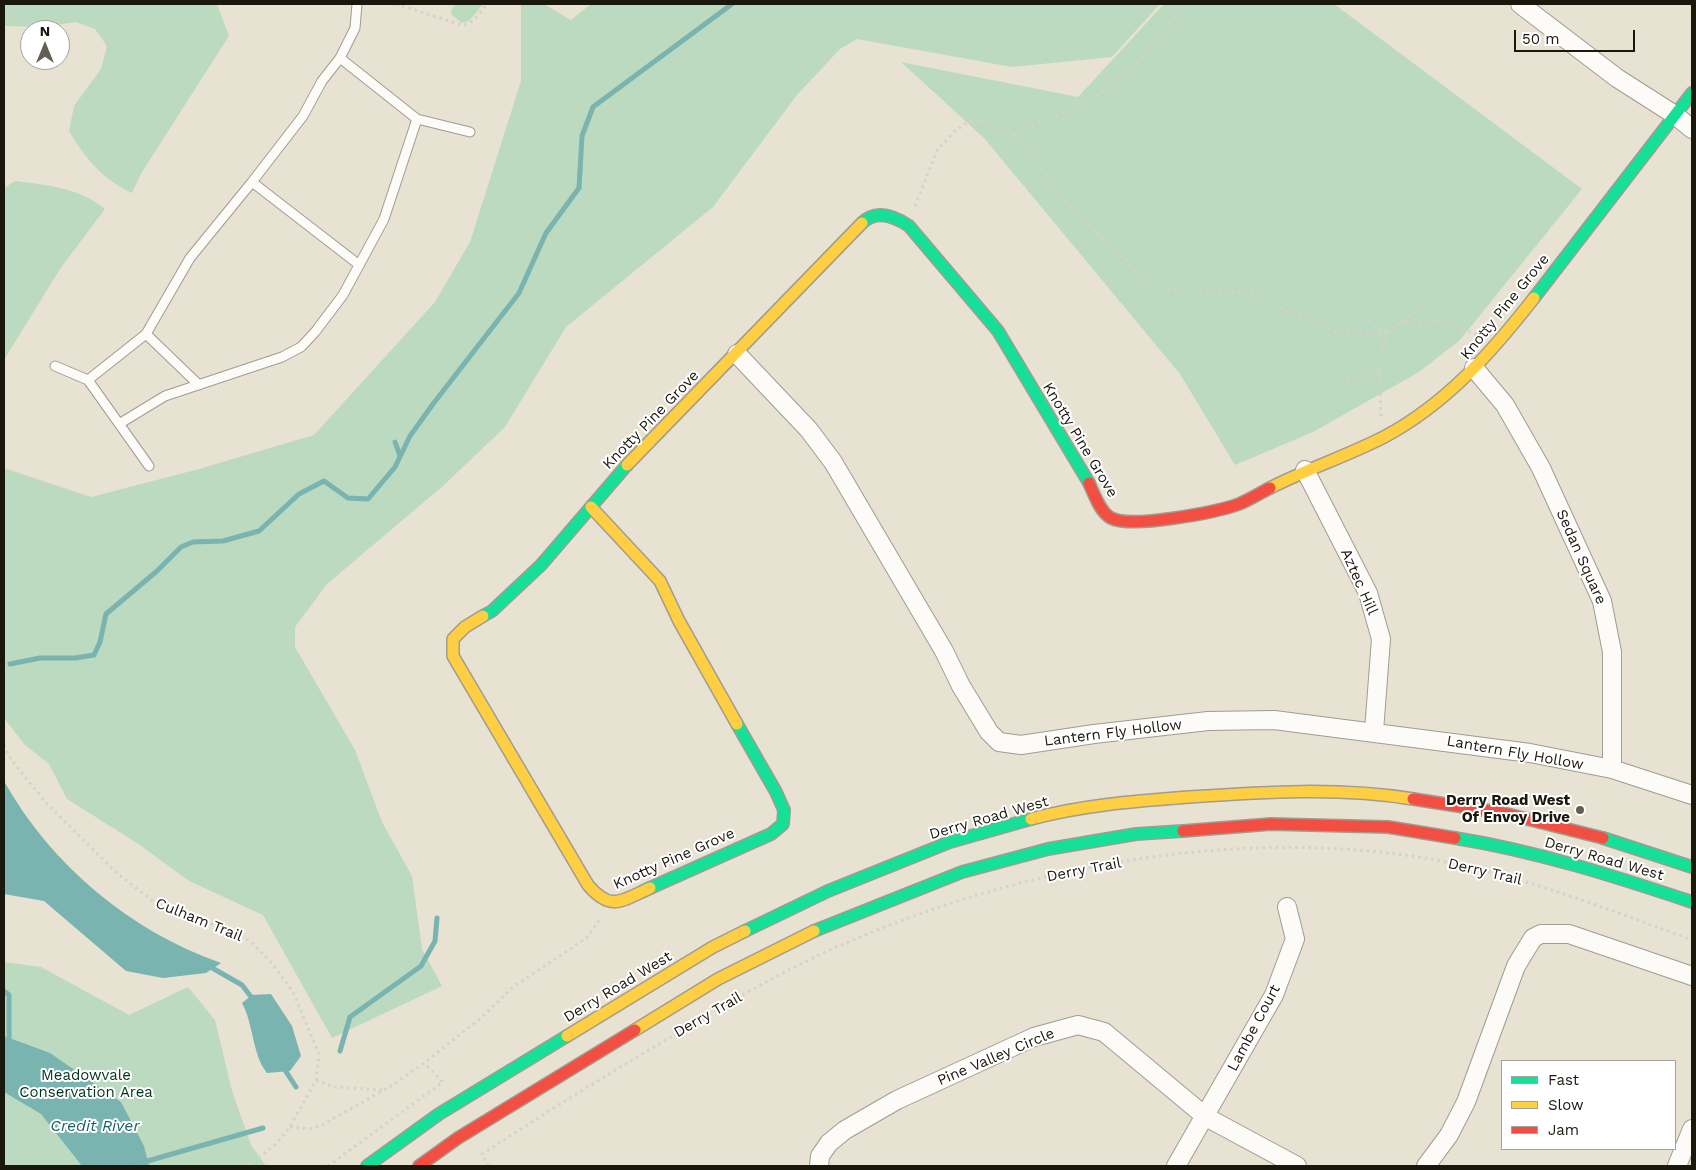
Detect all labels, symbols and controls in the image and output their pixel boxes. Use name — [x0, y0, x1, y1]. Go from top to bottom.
north arrow — [20, 20, 70, 70]
scale bar — [1516, 20, 1637, 52]
text: N — [40, 23, 50, 39]
text: 50 m — [1522, 30, 1559, 48]
street label: Knotty Pine Grove — [1457, 250, 1553, 364]
street label: Knotty Pine Grove — [599, 367, 703, 473]
street label: Knotty Pine Grove — [1039, 379, 1121, 501]
street label: Sedan Square — [1552, 507, 1610, 607]
street label: Aztec Hill — [1336, 546, 1382, 618]
street label: Lantern Fly Hollow — [1043, 716, 1183, 750]
street label: Lantern Fly Hollow — [1445, 732, 1585, 774]
street label: Derry Road West — [927, 792, 1051, 844]
place label: Derry Road West Of Envoy Drive — [1446, 792, 1570, 827]
marker: Derry Road West Of Envoy Drive — [1574, 804, 1586, 816]
street label: Knotty Pine Grove — [611, 824, 737, 894]
street label: Derry Road West — [1542, 833, 1666, 885]
street label: Derry Trail — [1045, 854, 1123, 886]
street label: Derry Trail — [1446, 855, 1524, 889]
street label: Culham Trail — [153, 894, 245, 946]
street label: Derry Road West — [561, 948, 675, 1026]
street label: Lambe Court — [1224, 982, 1284, 1074]
street label: Derry Trail — [671, 988, 745, 1042]
street label: Pine Valley Circle — [935, 1024, 1057, 1090]
legend — [1501, 1060, 1676, 1150]
park label: Meadowvale Conservation Area — [19, 1067, 153, 1102]
text: Fast — [1548, 1071, 1579, 1089]
text: Slow — [1548, 1096, 1584, 1114]
water label: Credit River — [50, 1116, 140, 1136]
text: Jam — [1548, 1121, 1579, 1139]

